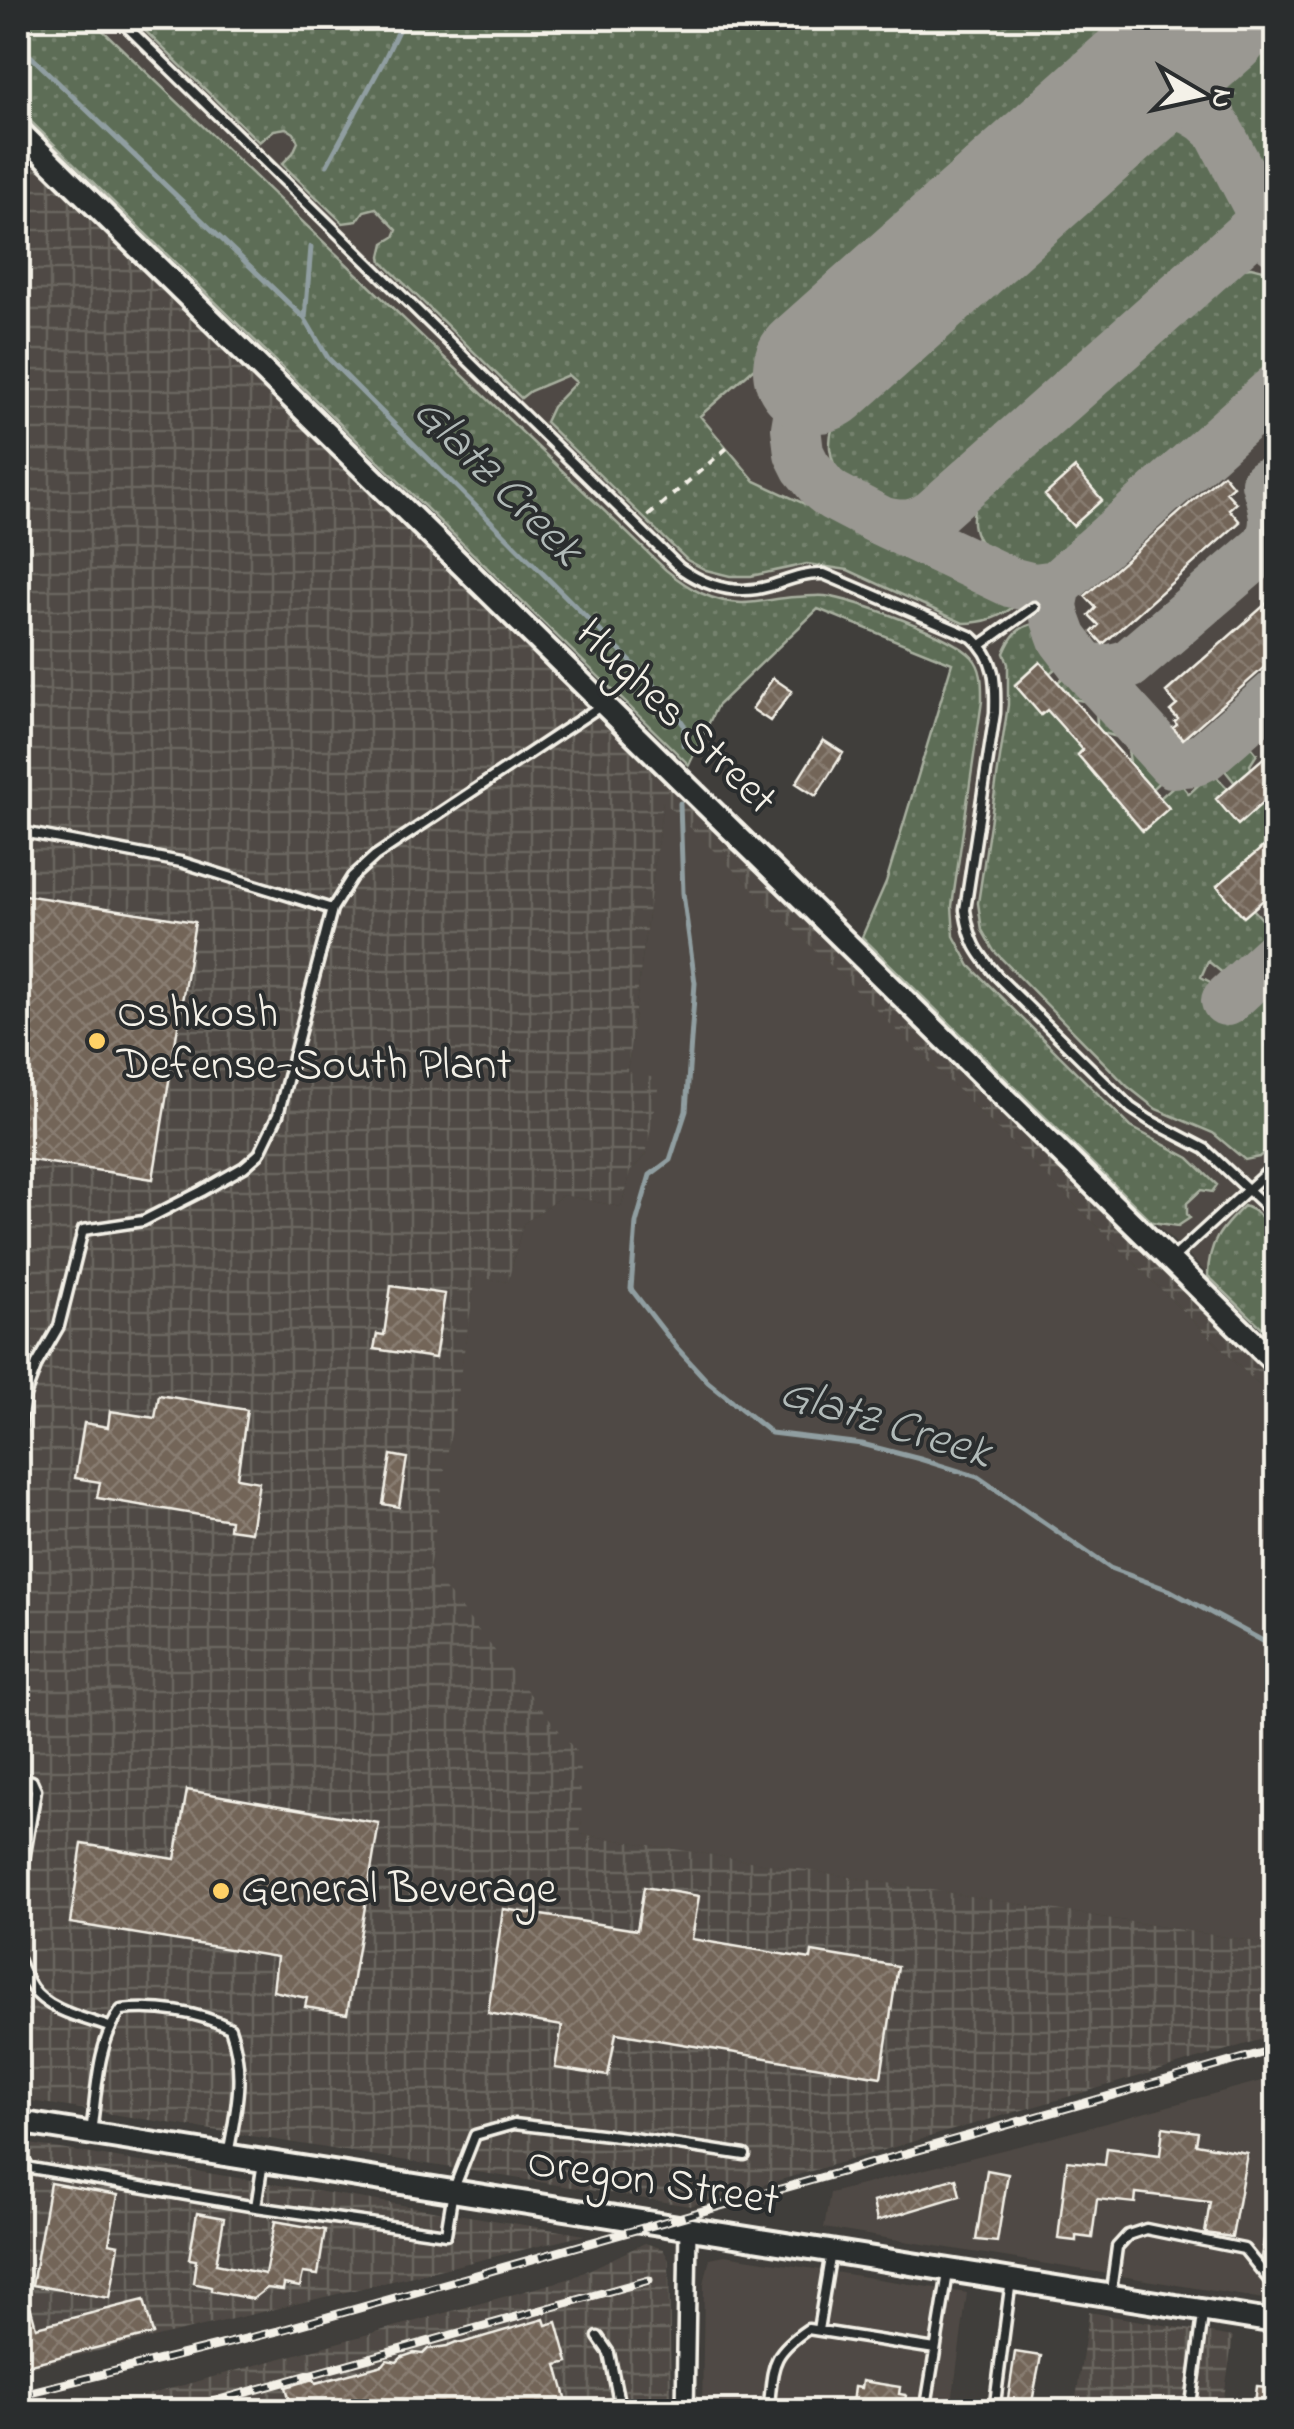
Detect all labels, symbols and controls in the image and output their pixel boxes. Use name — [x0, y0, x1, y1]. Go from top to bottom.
north arrow — [1149, 45, 1249, 145]
text: N — [1199, 86, 1242, 111]
water label: Glatz Creek — [395, 380, 600, 585]
street label: Hughes Street — [558, 604, 791, 833]
place label: Oshkosh Defense-South Plant — [116, 982, 512, 1100]
marker: Oshkosh Defense-South Plant — [86, 1030, 108, 1052]
water label: Glatz Creek — [771, 1359, 1001, 1490]
place label: General Beverage — [241, 1858, 558, 1925]
marker: General Beverage — [210, 1880, 232, 1902]
street label: Oregon Street — [522, 2131, 784, 2236]

